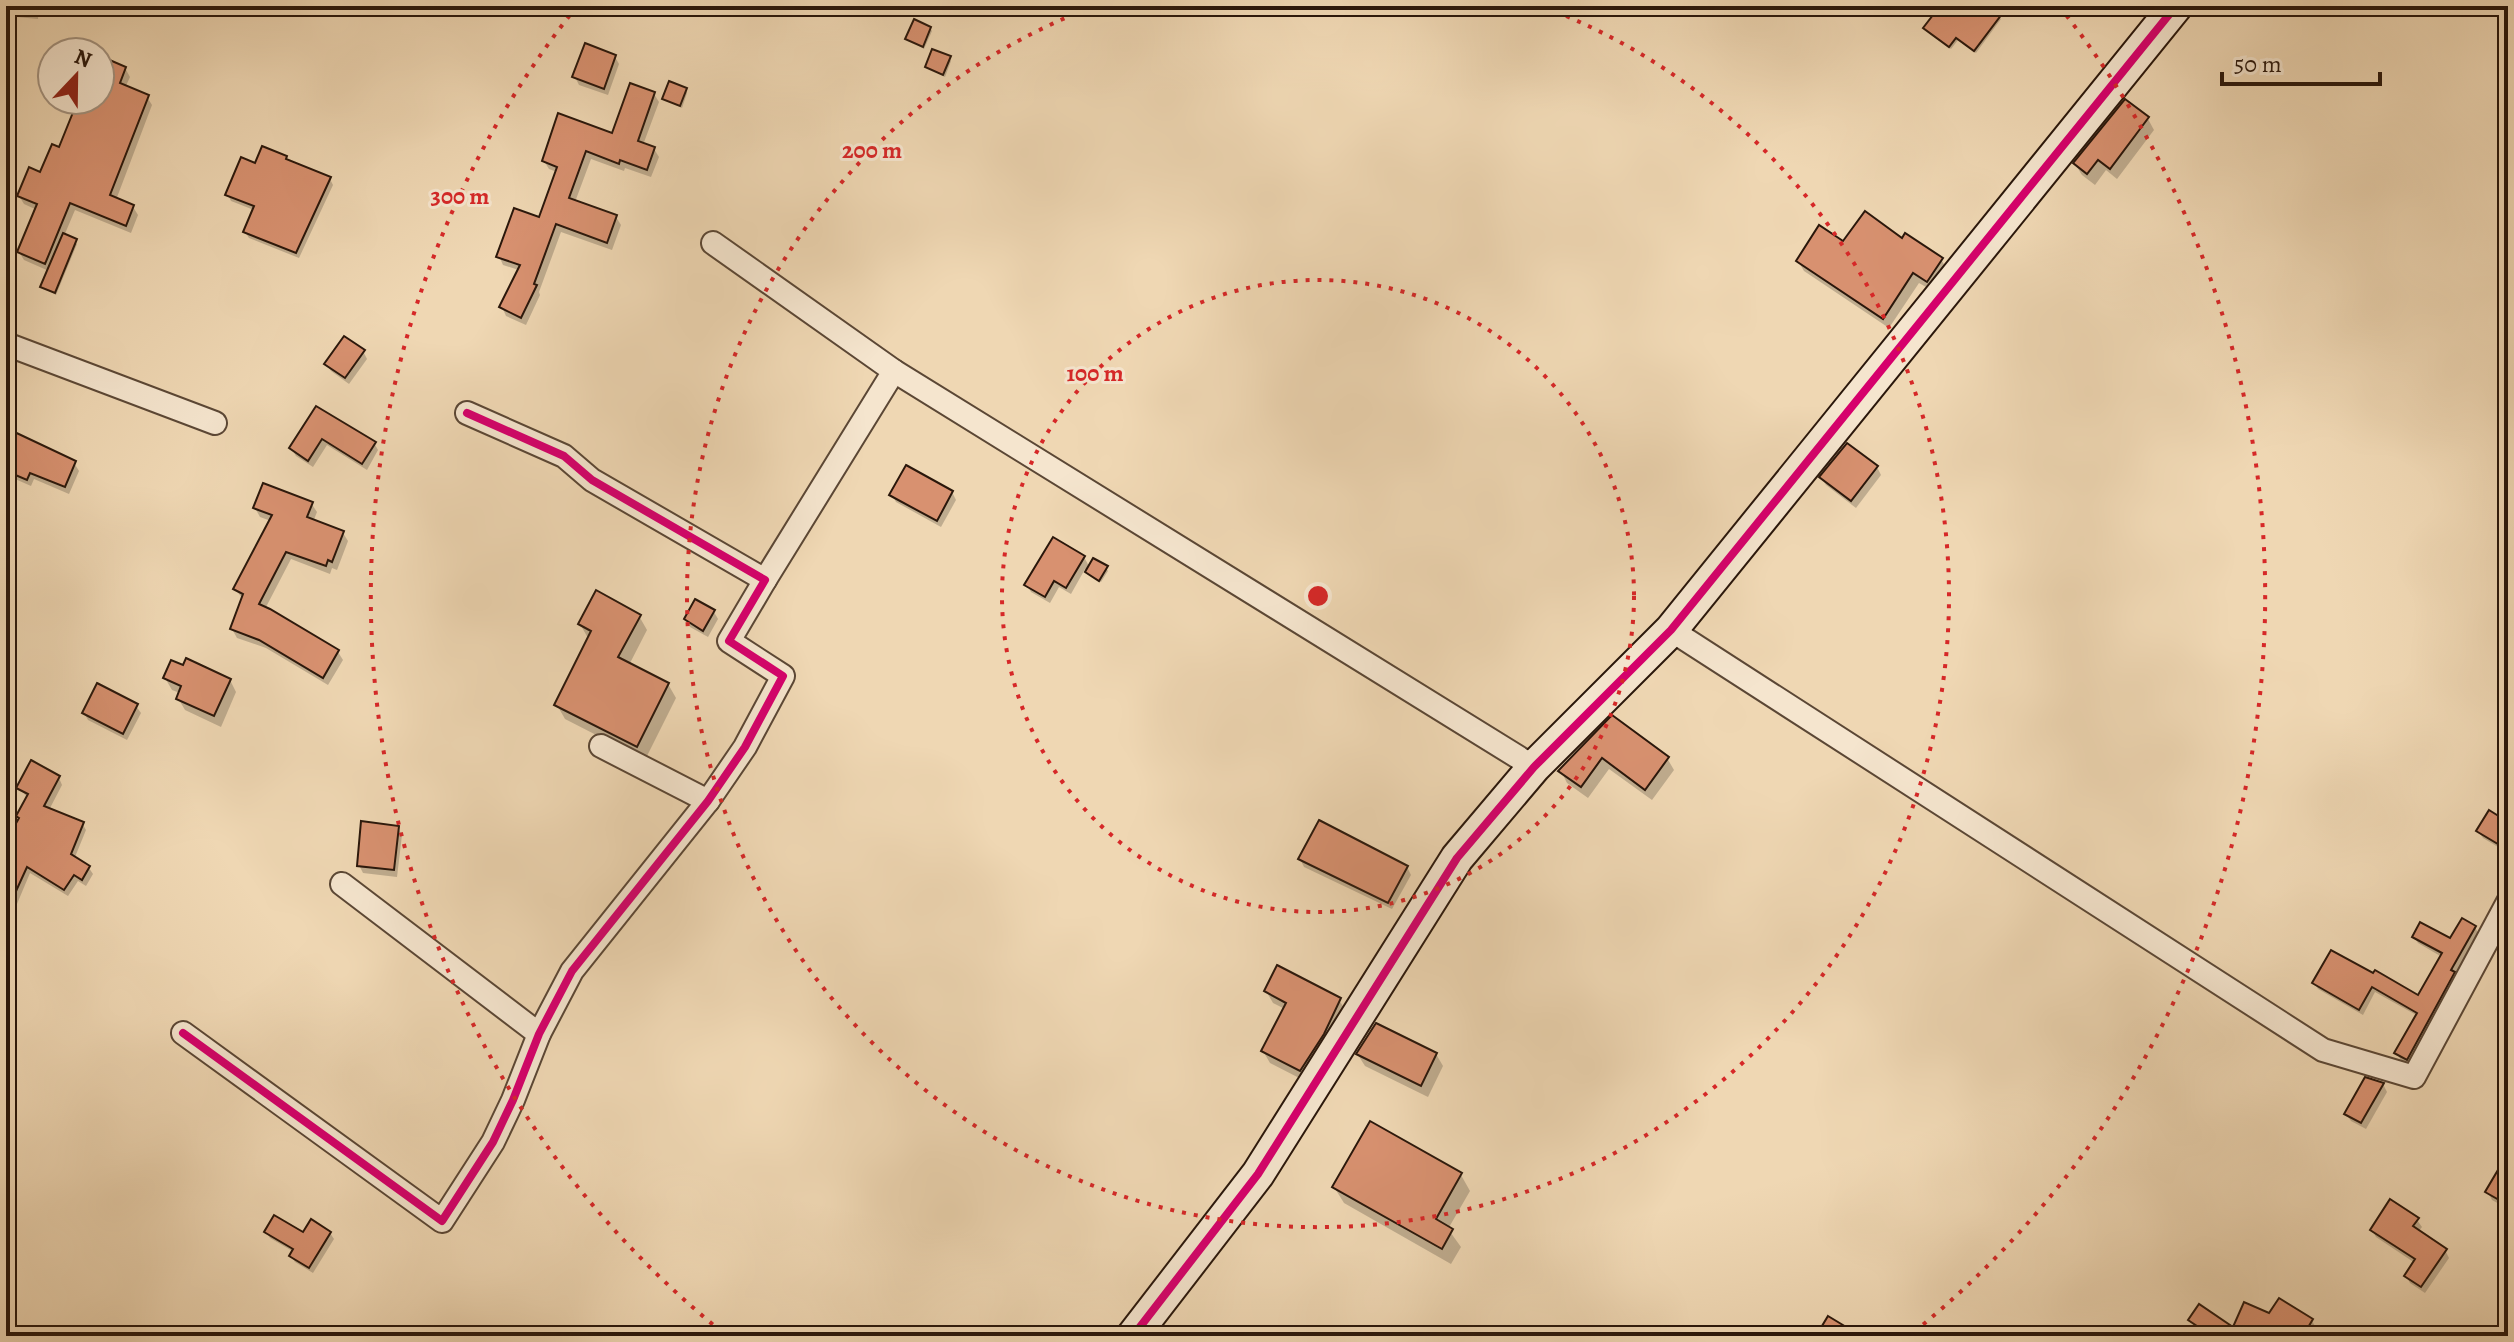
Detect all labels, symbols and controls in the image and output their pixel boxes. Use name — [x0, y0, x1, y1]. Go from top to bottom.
north arrow — [36, 36, 116, 116]
scale bar — [2222, 36, 2380, 86]
text: N — [70, 41, 96, 75]
text: 50 m — [2234, 48, 2282, 80]
text: 200 m — [842, 134, 902, 166]
text: 300 m — [431, 180, 489, 212]
text: 100 m — [1066, 357, 1124, 389]
centre of rings — [1304, 582, 1332, 610]

